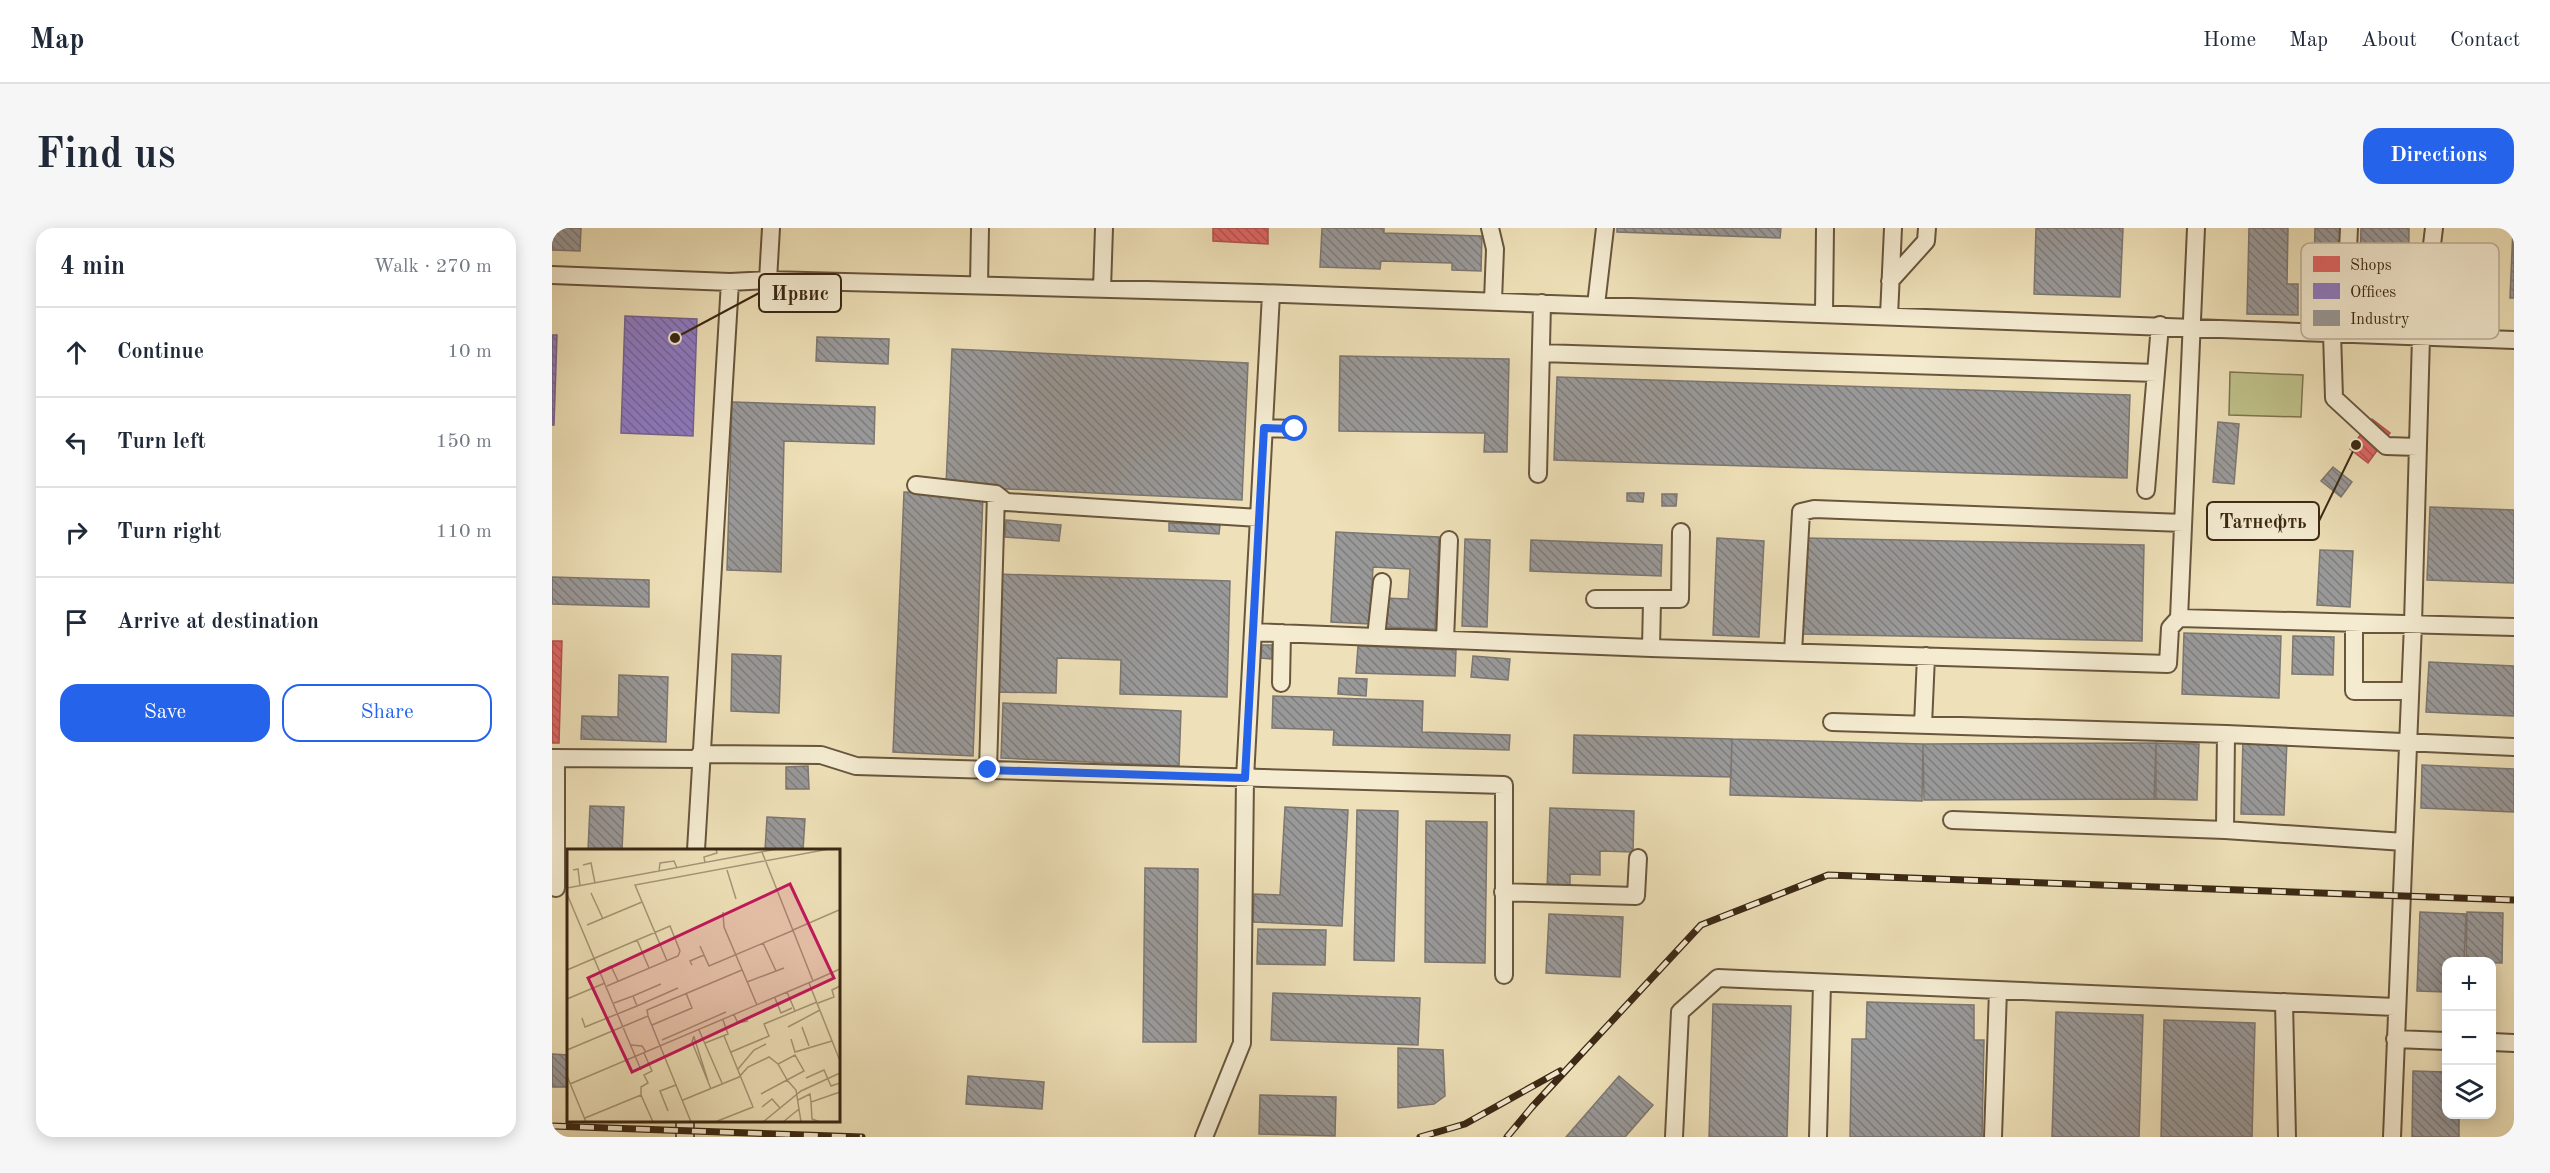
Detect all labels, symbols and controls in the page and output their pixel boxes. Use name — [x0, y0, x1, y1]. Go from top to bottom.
text: Map — [30, 27, 84, 55]
text: Home — [2203, 30, 2256, 51]
text: Map — [2289, 30, 2328, 51]
text: About — [2361, 30, 2417, 51]
text: Contact — [2450, 30, 2520, 51]
button: Directions — [2363, 128, 2514, 184]
text: Find us — [36, 135, 175, 177]
legend — [2301, 243, 2499, 339]
text: 4 min — [60, 254, 125, 280]
text: Walk · 270 m — [373, 257, 492, 277]
text: Shops — [2350, 258, 2392, 274]
callout: Ирвис — [759, 274, 841, 312]
text: Ирвис — [771, 285, 829, 305]
text: Offices — [2350, 285, 2396, 301]
text: Industry — [2350, 312, 2410, 328]
icon: ahead — [60, 336, 93, 369]
text: Continue — [117, 341, 204, 363]
text: 10 m — [447, 342, 492, 362]
route start — [1281, 415, 1307, 441]
icon: left — [60, 426, 93, 459]
text: Turn left — [117, 431, 206, 453]
text: 150 m — [436, 432, 492, 452]
callout: Татнефть — [2207, 502, 2319, 540]
text: Татнефть — [2219, 513, 2307, 533]
icon: right — [60, 516, 93, 549]
text: Turn right — [117, 521, 221, 543]
text: 110 m — [436, 522, 492, 542]
icon: arrive — [60, 606, 93, 639]
text: Arrive at destination — [117, 611, 319, 633]
button: Save — [60, 684, 270, 742]
button: Share — [282, 684, 492, 742]
route end — [974, 756, 1000, 782]
inset map — [567, 849, 840, 1122]
map controls — [2442, 957, 2496, 1119]
button: + — [2442, 957, 2496, 1011]
button: − — [2442, 1011, 2496, 1065]
button: layers — [2442, 1065, 2496, 1119]

